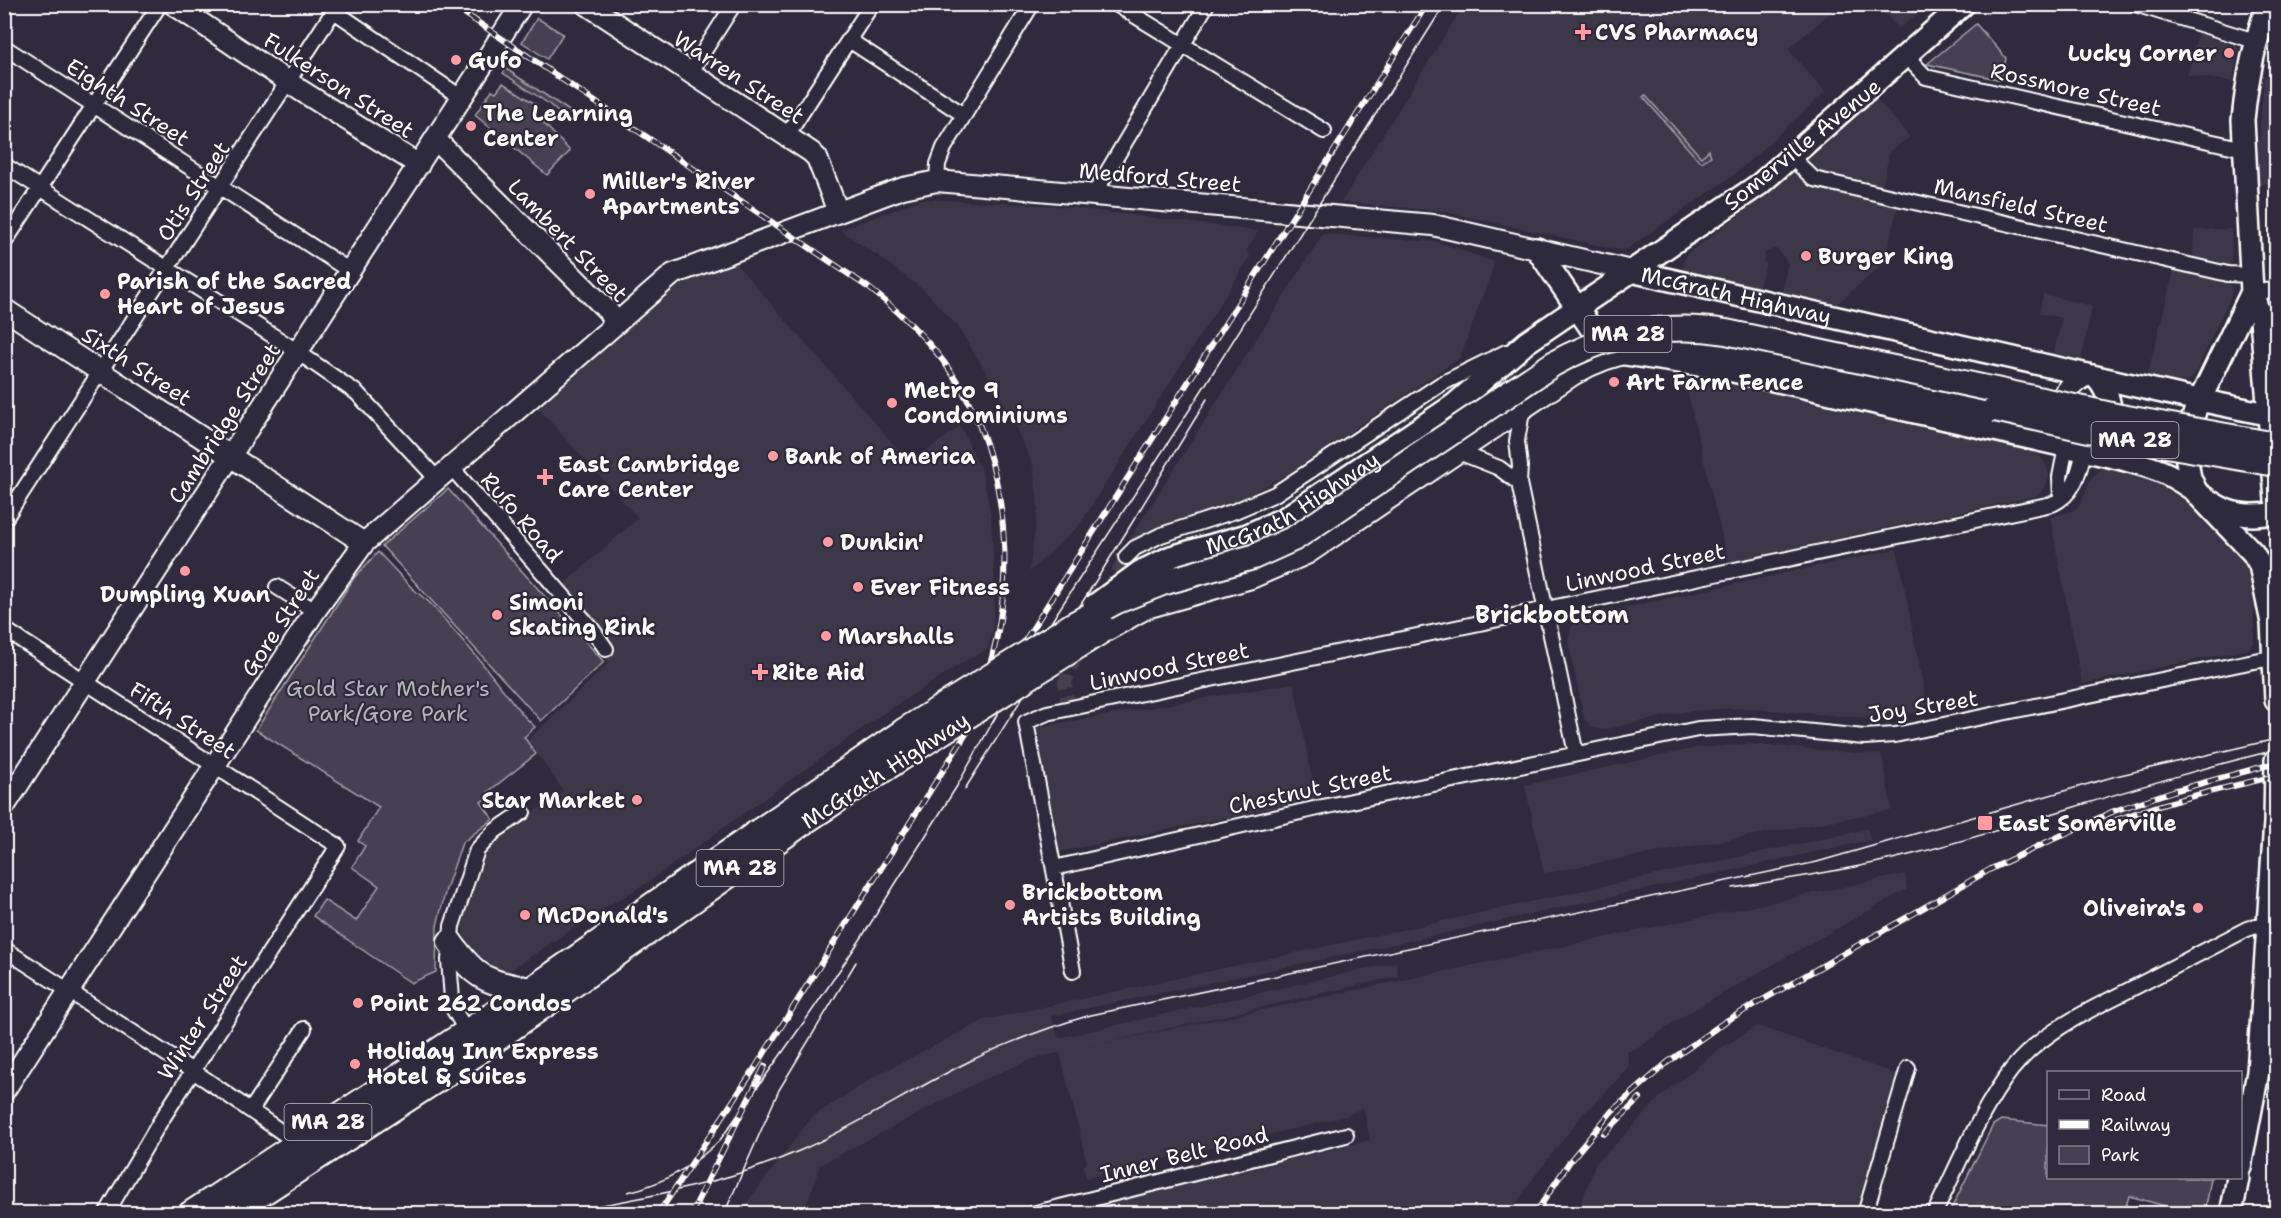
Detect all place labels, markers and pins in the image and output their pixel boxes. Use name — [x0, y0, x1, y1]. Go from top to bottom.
place label: CVS Pharmacy — [1595, 18, 1758, 47]
marker: CVS Pharmacy — [1576, 25, 1590, 39]
place label: Lucky Corner — [2068, 39, 2217, 68]
place label: Gufo — [468, 46, 522, 75]
marker: Lucky Corner — [2222, 46, 2236, 60]
marker: Gufo — [449, 53, 463, 67]
place label: The Learning Center — [483, 99, 633, 153]
marker: The Learning Center — [464, 119, 478, 133]
place label: Miller's River Apartments — [602, 167, 755, 221]
marker: Miller's River Apartments — [583, 187, 597, 201]
place label: Burger King — [1818, 242, 1953, 271]
marker: Burger King — [1799, 249, 1813, 263]
place label: Parish of the Sacred Heart of Jesus — [117, 267, 352, 321]
marker: Parish of the Sacred Heart of Jesus — [98, 287, 112, 301]
place label: Art Farm Fence — [1626, 368, 1804, 397]
marker: Art Farm Fence — [1607, 375, 1621, 389]
place label: Metro 9 Condominiums — [904, 376, 1068, 430]
marker: Metro 9 Condominiums — [885, 396, 899, 410]
place label: Bank of America — [785, 442, 975, 471]
marker: Bank of America — [766, 449, 780, 463]
place label: East Cambridge Care Center — [558, 450, 740, 504]
marker: East Cambridge Care Center — [536, 468, 554, 486]
place label: Dunkin' — [840, 528, 924, 557]
marker: Dunkin' — [821, 535, 835, 549]
marker: Dumpling Xuan — [178, 564, 192, 578]
place label: Ever Fitness — [870, 573, 1010, 602]
place label: Dumpling Xuan — [100, 580, 270, 609]
marker: Ever Fitness — [851, 580, 865, 594]
place label: Simoni Skating Rink — [509, 588, 656, 642]
marker: Simoni Skating Rink — [490, 608, 504, 622]
place label: Marshalls — [838, 622, 954, 651]
marker: Marshalls — [819, 629, 833, 643]
place label: Rite Aid — [772, 658, 865, 687]
marker: Rite Aid — [753, 665, 767, 679]
place label: Star Market — [481, 786, 625, 815]
marker: Star Market — [630, 793, 644, 807]
place label: East Somerville — [1998, 809, 2177, 838]
marker: East Somerville — [1976, 814, 1994, 832]
place label: Brickbottom Artists Building — [1022, 878, 1201, 932]
place label: Oliveira's — [2083, 894, 2186, 923]
marker: Brickbottom Artists Building — [1003, 898, 1017, 912]
place label: McDonald's — [537, 901, 668, 930]
marker: Oliveira's — [2191, 901, 2205, 915]
marker: McDonald's — [518, 908, 532, 922]
place label: Point 262 Condos — [370, 989, 572, 1018]
marker: Point 262 Condos — [351, 996, 365, 1010]
place label: Holiday Inn Express Hotel & Suites — [367, 1037, 599, 1091]
marker: Holiday Inn Express Hotel & Suites — [348, 1057, 362, 1071]

